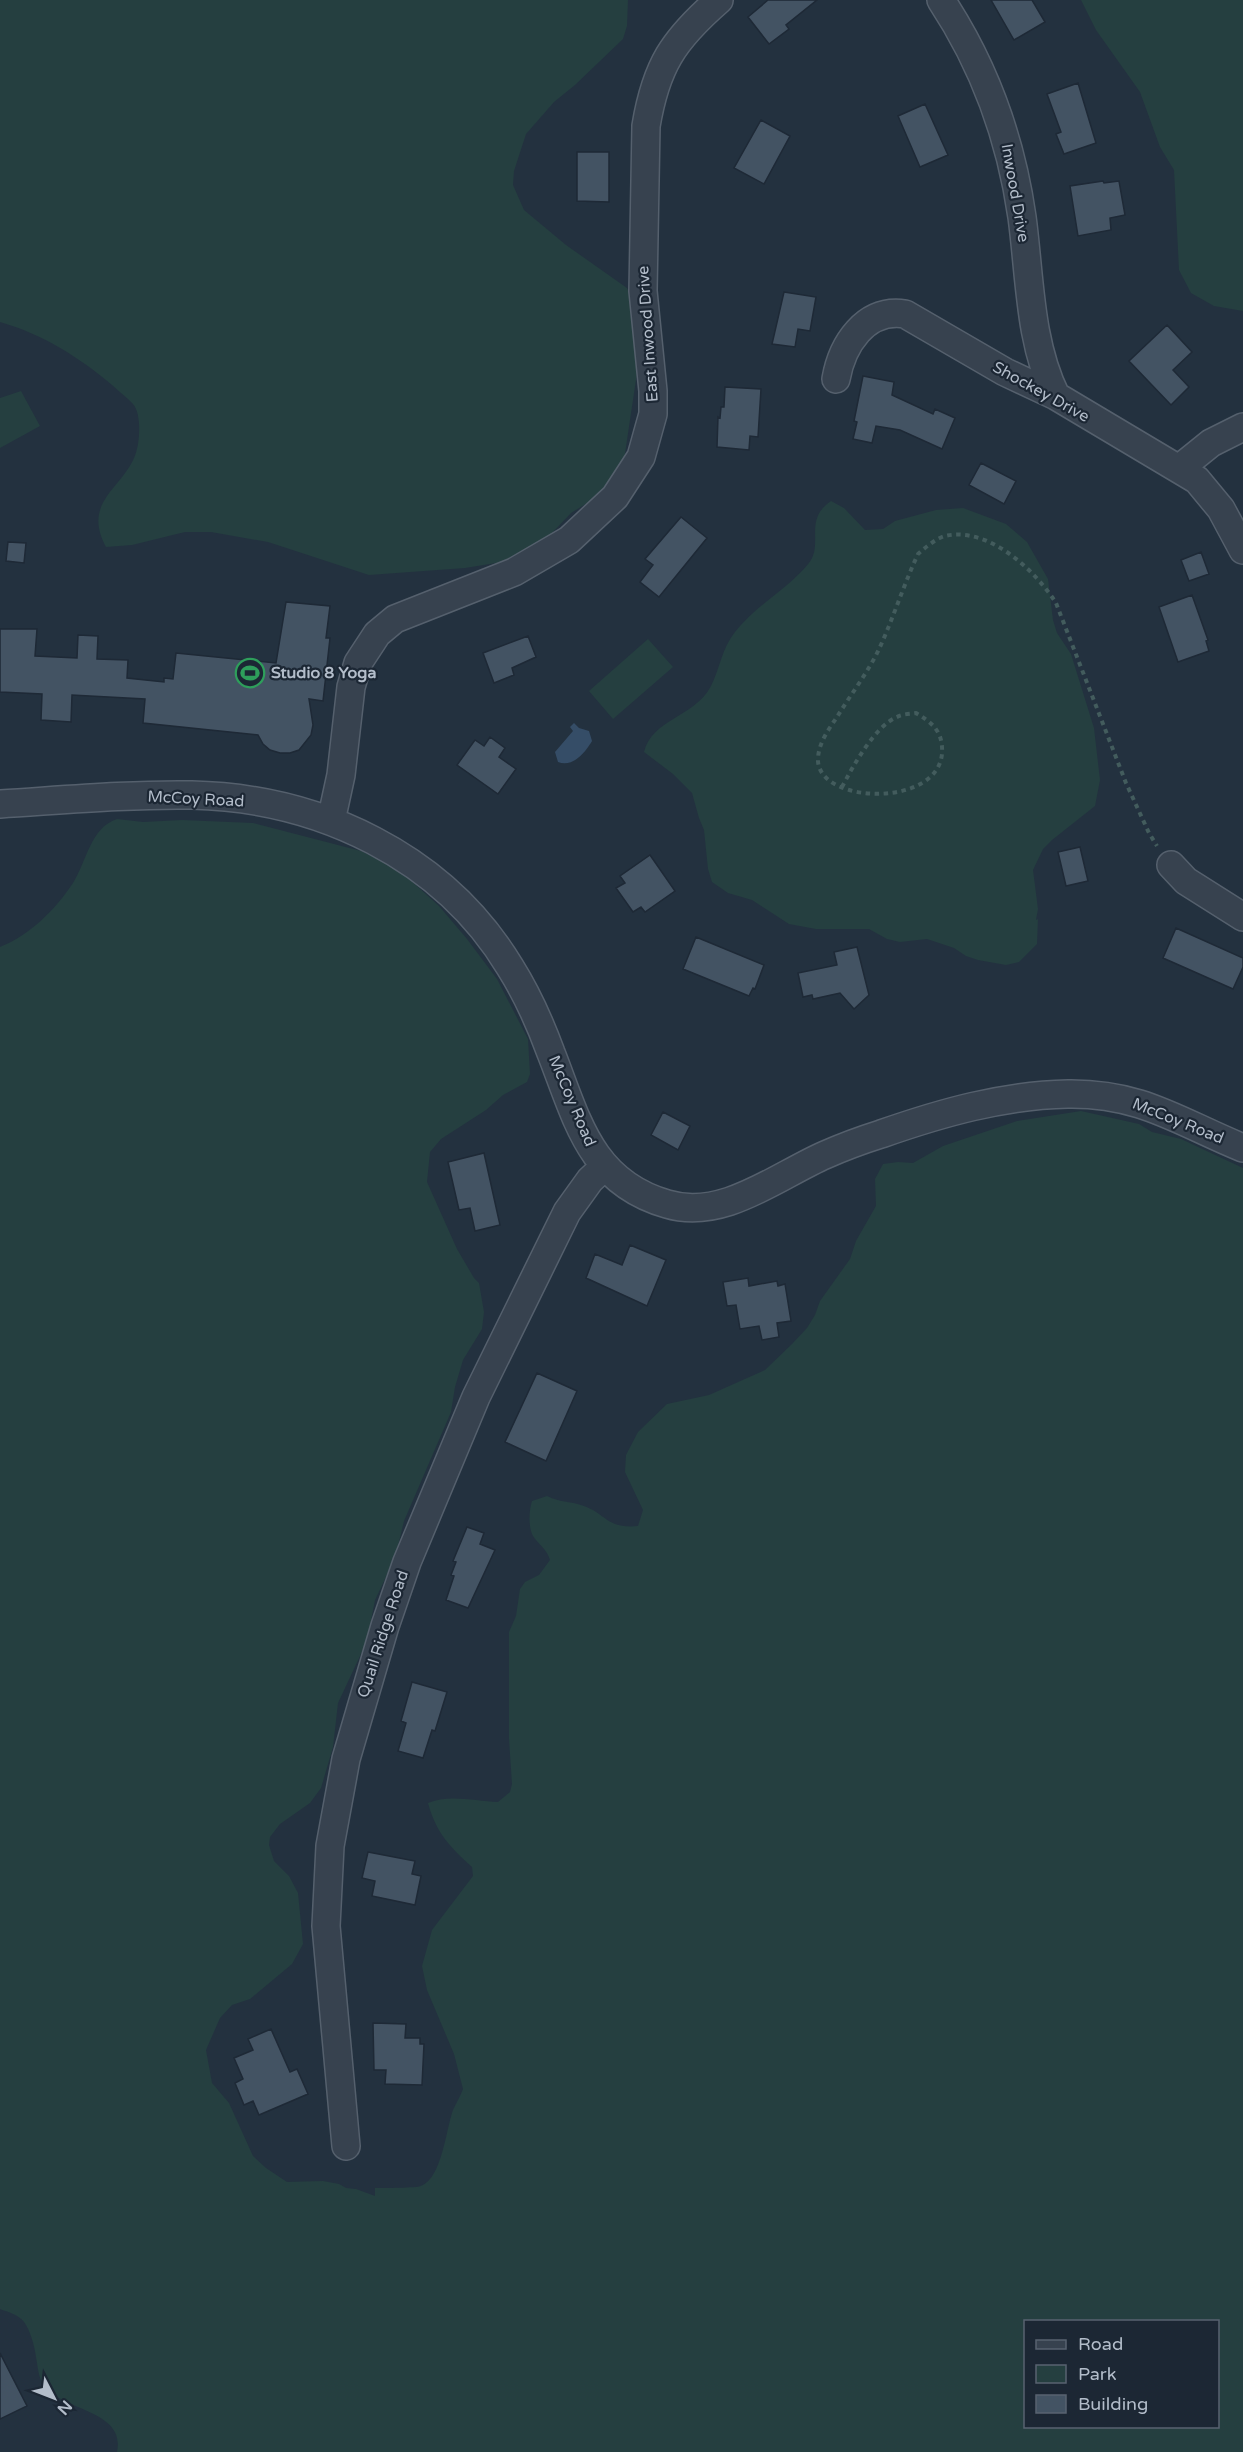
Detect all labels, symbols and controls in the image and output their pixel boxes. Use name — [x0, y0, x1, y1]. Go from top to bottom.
street label: Inwood Drive — [996, 142, 1034, 244]
street label: East Inwood Drive — [633, 265, 663, 403]
street label: Shockey Drive — [989, 357, 1093, 427]
sports icon: Studio 8 Yoga — [234, 657, 266, 689]
place label: Studio 8 Yoga — [271, 663, 376, 683]
street label: McCoy Road — [147, 786, 245, 812]
street label: McCoy Road — [544, 1052, 600, 1150]
street label: McCoy Road — [1129, 1094, 1227, 1148]
street label: Quail Ridge Road — [353, 1568, 413, 1700]
legend — [1024, 2320, 1219, 2428]
text: Road — [1078, 2333, 1123, 2355]
text: Park — [1078, 2363, 1117, 2385]
north arrow — [24, 2368, 84, 2428]
text: Building — [1078, 2393, 1148, 2415]
text: N — [53, 2396, 76, 2419]

